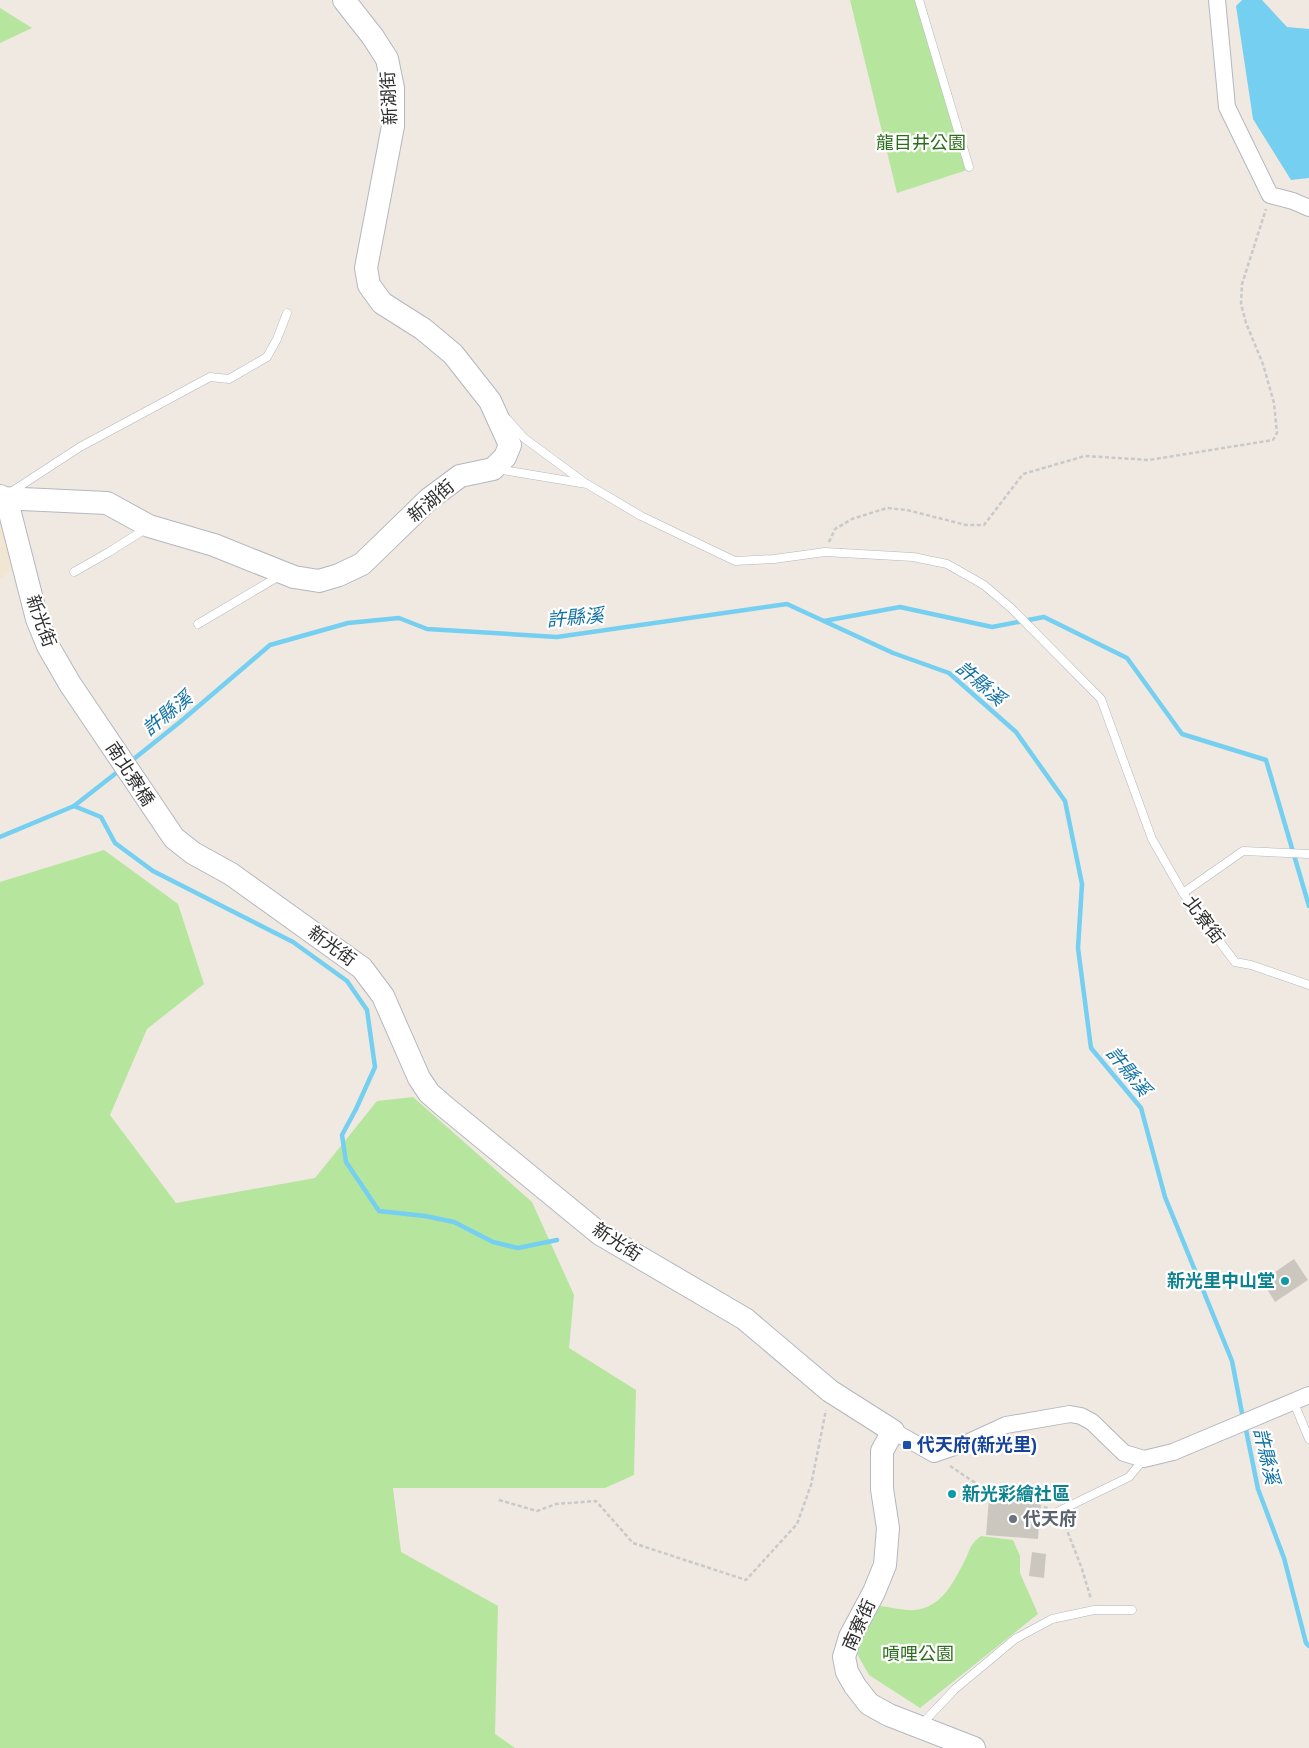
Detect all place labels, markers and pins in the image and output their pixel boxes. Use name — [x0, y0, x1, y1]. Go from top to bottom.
place label: 新光里中山堂 — [1167, 1271, 1275, 1291]
marker: 新光里中山堂 — [1279, 1275, 1291, 1287]
place label: 代天府(新光里) — [916, 1435, 1037, 1455]
marker: 代天府(新光里) — [901, 1439, 913, 1451]
place label: 新光彩繪社區 — [962, 1484, 1070, 1504]
marker: 新光彩繪社區 — [946, 1488, 958, 1500]
place label: 代天府 — [1022, 1509, 1077, 1529]
marker: 代天府 — [1007, 1513, 1019, 1525]

